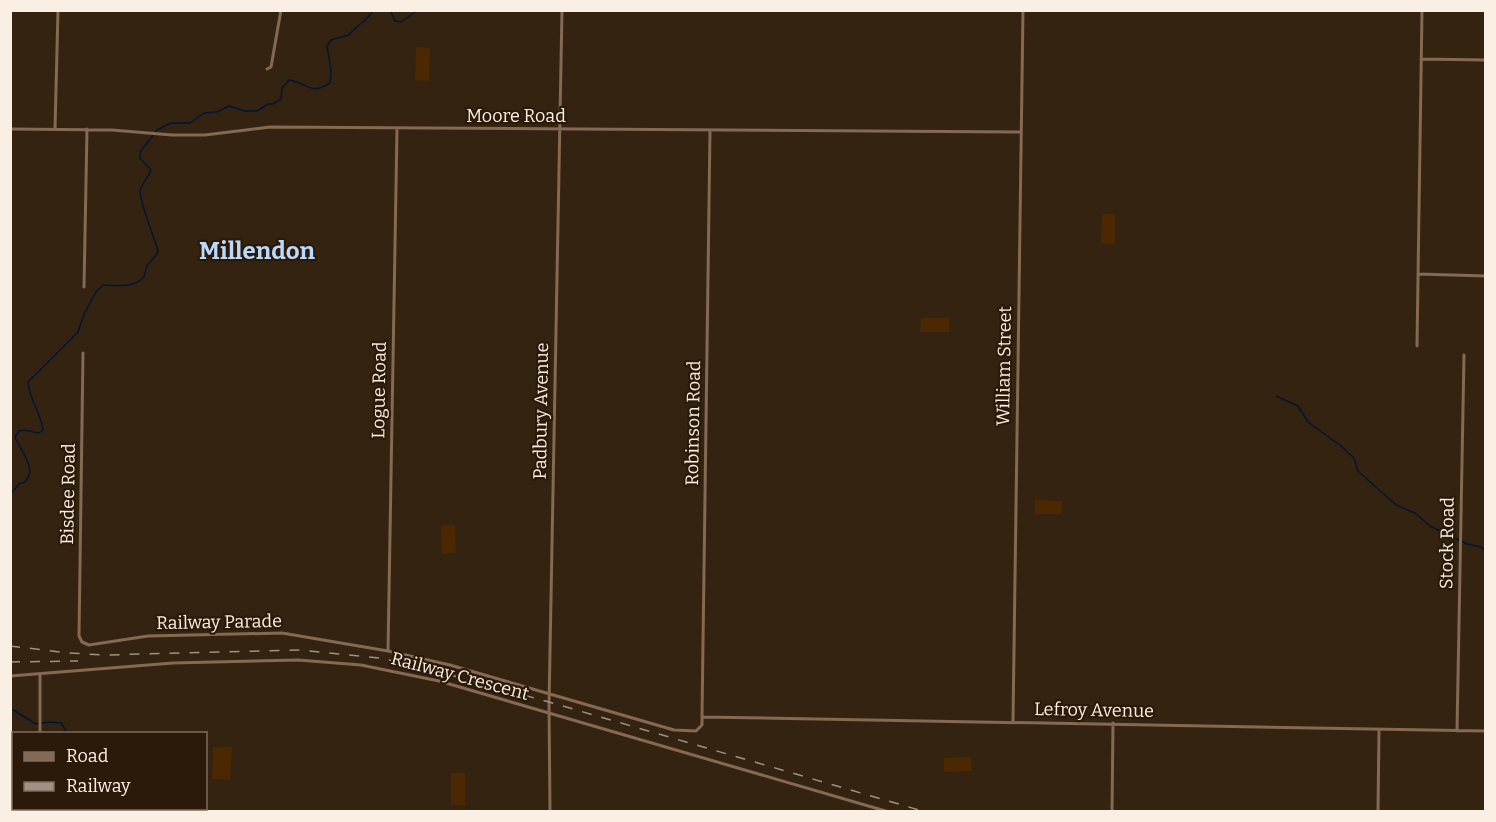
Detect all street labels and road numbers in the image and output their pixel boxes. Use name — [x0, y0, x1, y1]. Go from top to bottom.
street label: Moore Road — [466, 105, 566, 127]
street label: William Street — [992, 305, 1016, 426]
street label: Logue Road — [367, 341, 391, 439]
street label: Padbury Avenue — [529, 342, 553, 480]
street label: Robinson Road — [681, 360, 705, 486]
street label: Bisdee Road — [56, 443, 80, 545]
street label: Stock Road — [1435, 496, 1459, 589]
street label: Railway Parade — [156, 610, 282, 634]
street label: Railway Crescent — [389, 647, 532, 705]
street label: Lefroy Avenue — [1034, 698, 1154, 722]

